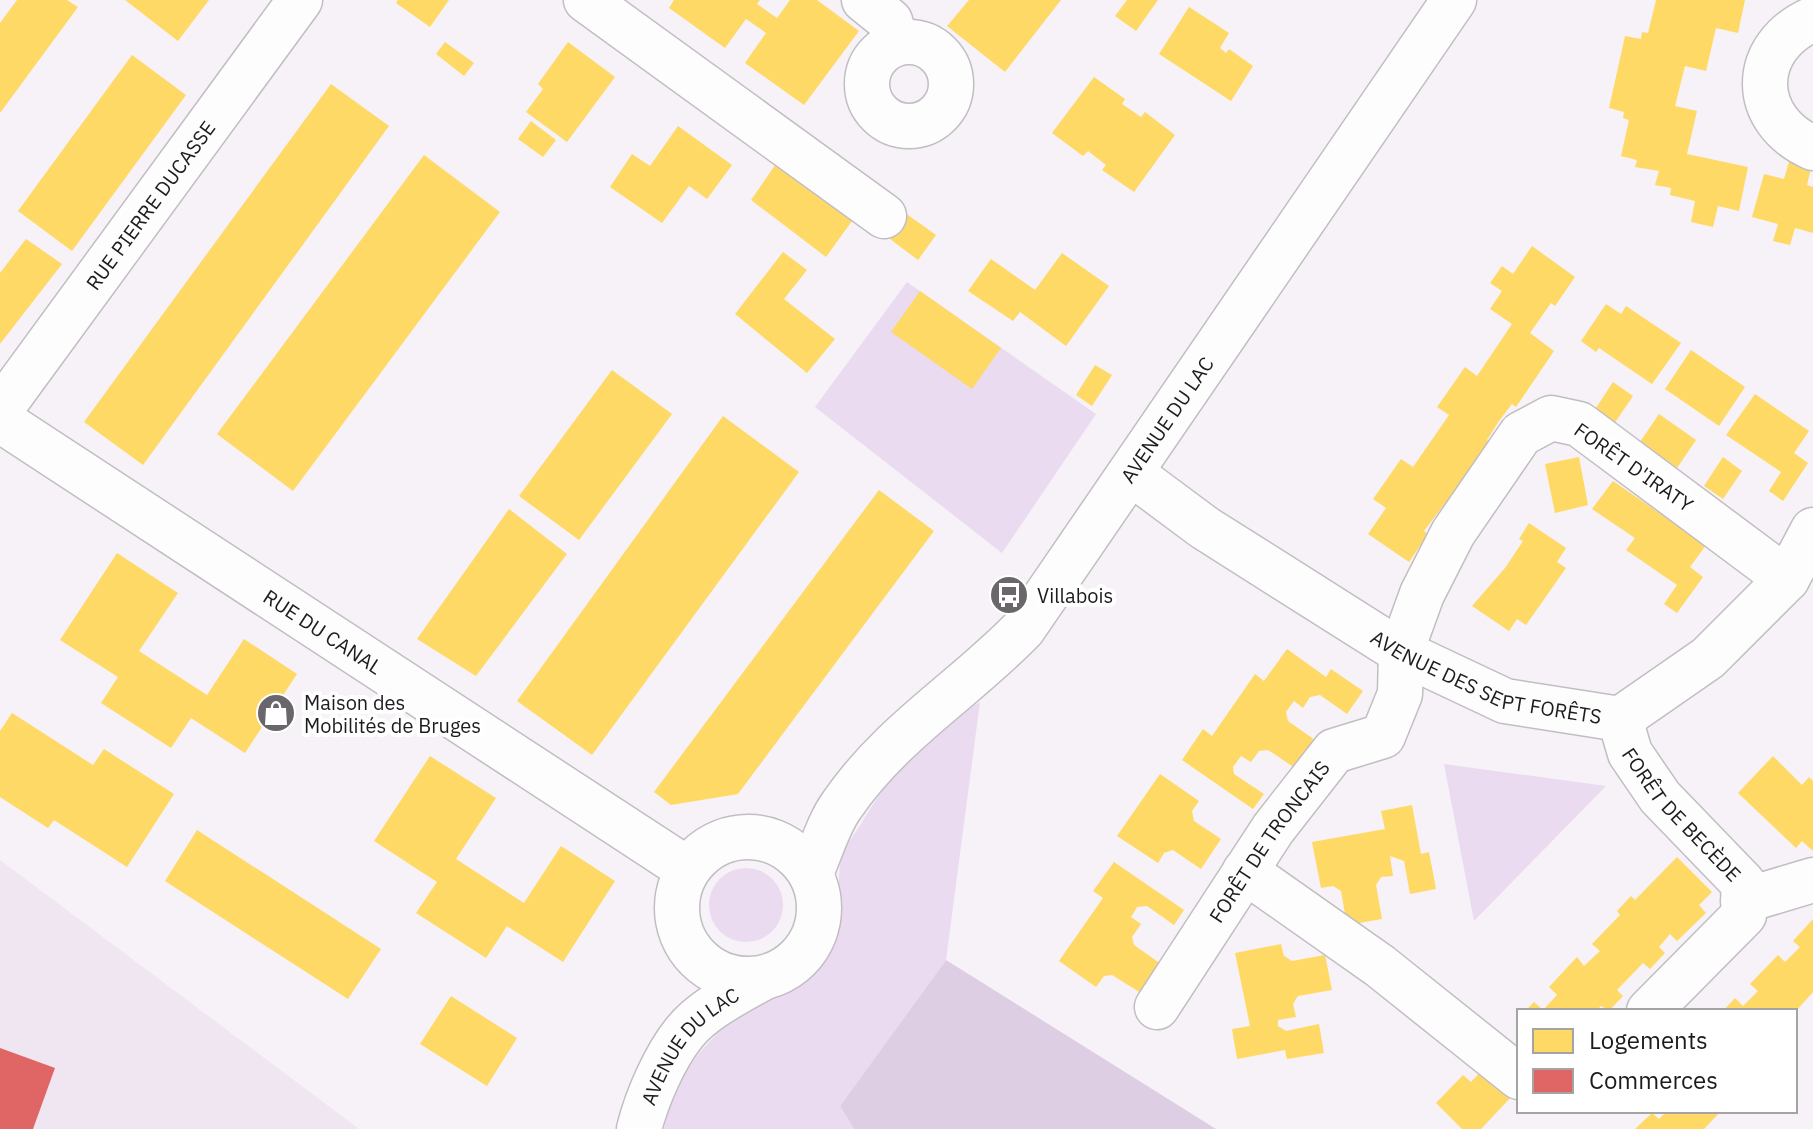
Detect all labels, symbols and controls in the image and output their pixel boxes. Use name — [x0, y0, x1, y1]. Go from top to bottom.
street label: RUE PIERRE DUCASSE — [79, 115, 221, 295]
street label: AVENUE DU LAC — [1114, 351, 1219, 488]
street label: FORÊT D'IRATY — [1569, 416, 1699, 518]
bus stop icon: Villabois — [988, 574, 1030, 616]
place label: Villabois — [1037, 582, 1113, 609]
street label: RUE DU CANAL — [259, 583, 388, 680]
street label: AVENUE DES SEPT FORÊTS — [1366, 623, 1604, 729]
place label: Maison des Mobilités de Bruges — [304, 689, 481, 739]
shop icon: Maison des Mobilités de Bruges — [255, 692, 297, 734]
street label: FORÊT DE BECÈDE — [1617, 742, 1748, 887]
street label: FORÊT DE TRONCAIS — [1202, 755, 1335, 928]
street label: AVENUE DU LAC — [634, 981, 744, 1109]
legend — [1517, 1009, 1797, 1113]
text: Logements — [1589, 1024, 1708, 1056]
text: Commerces — [1589, 1064, 1718, 1096]

